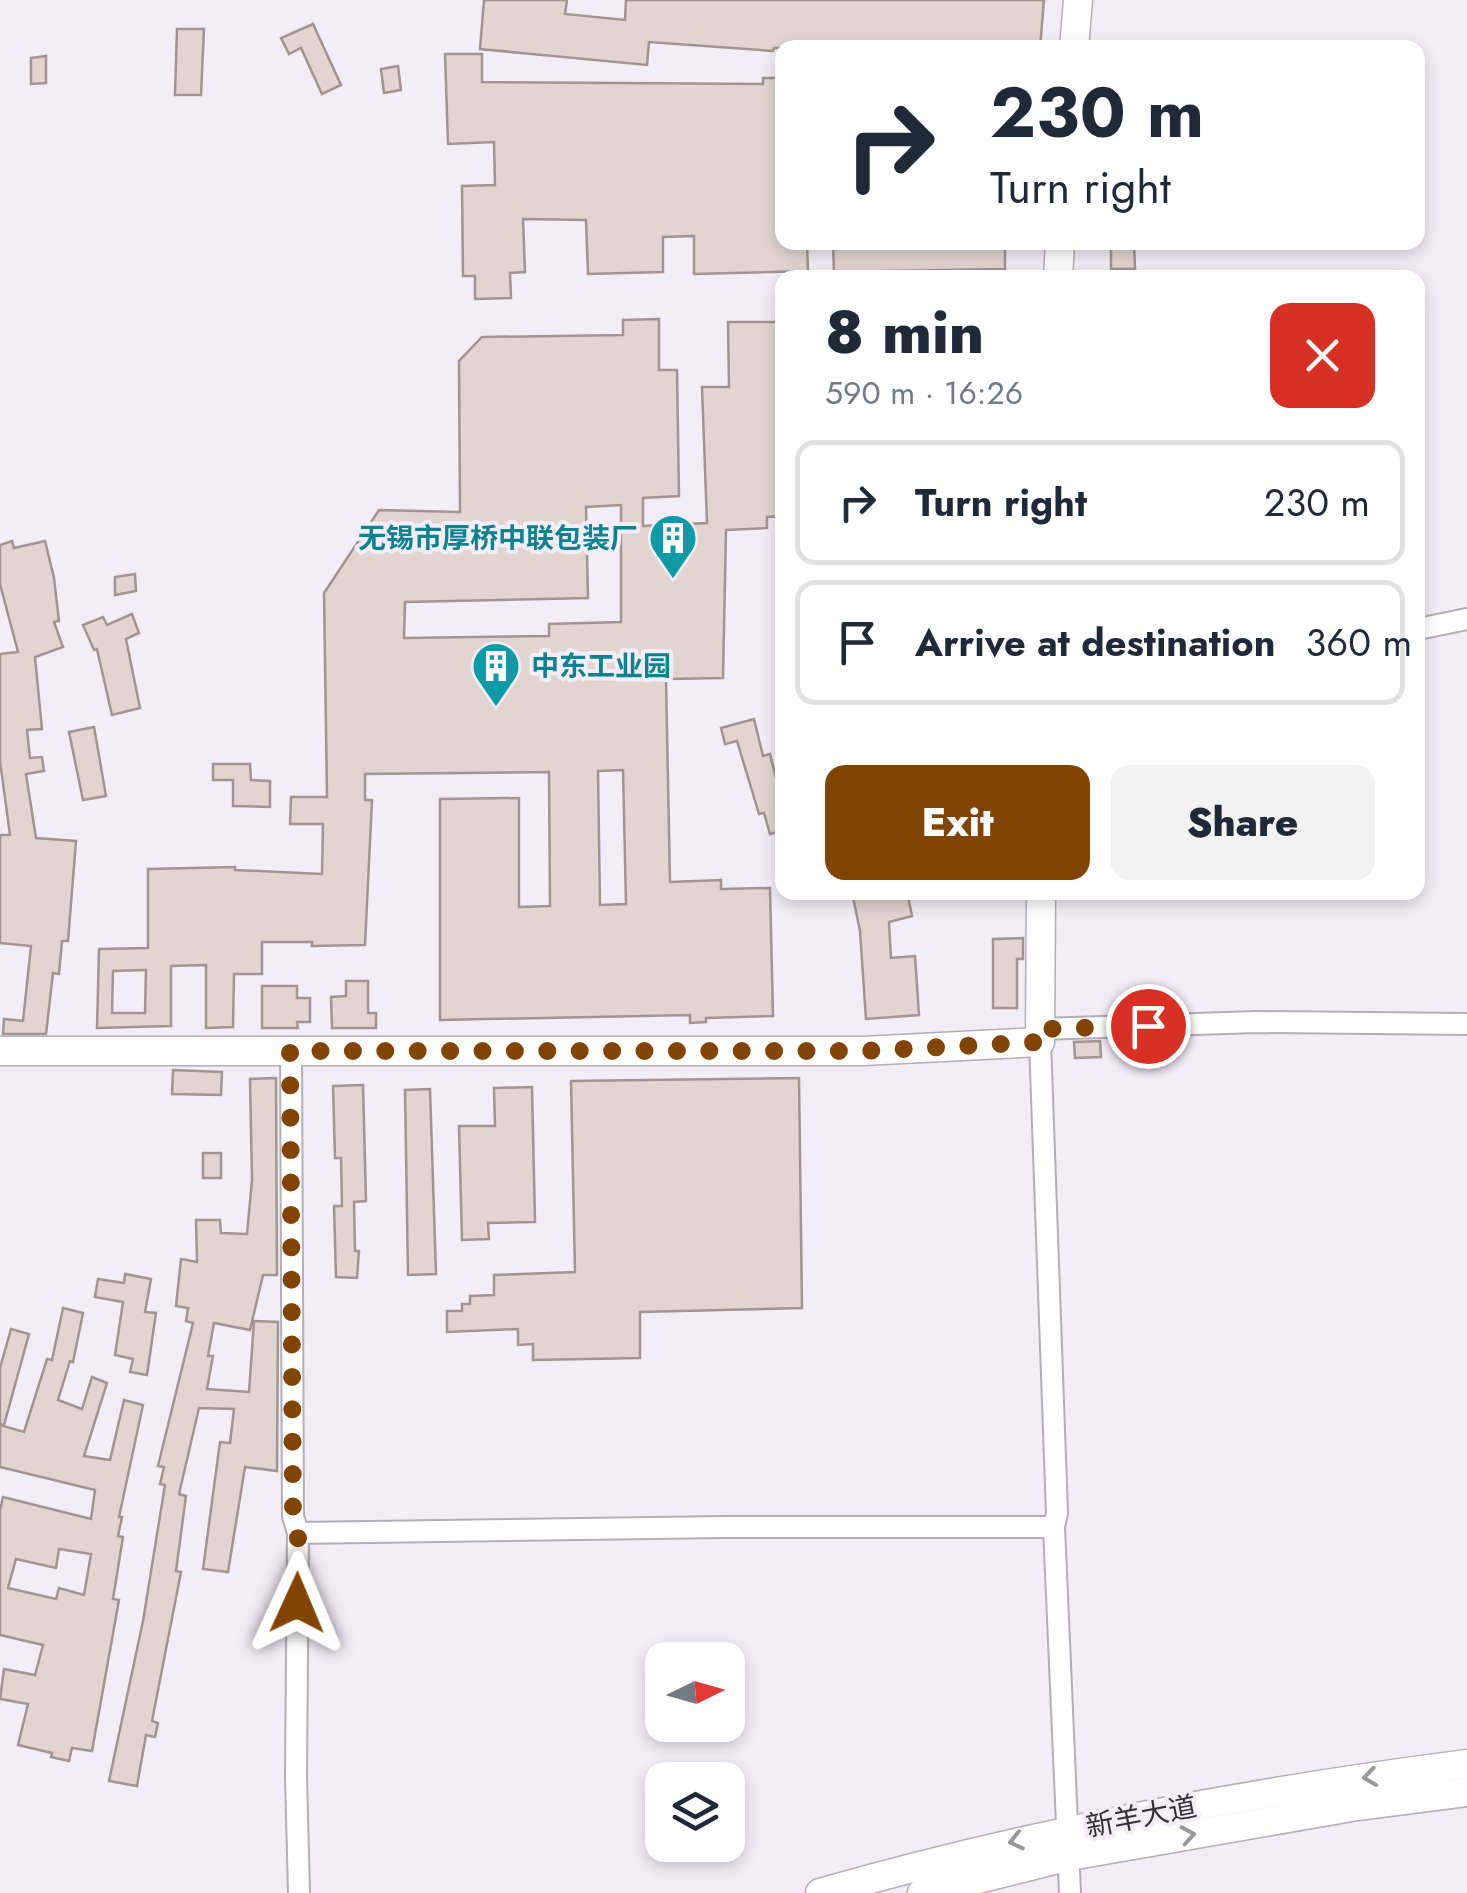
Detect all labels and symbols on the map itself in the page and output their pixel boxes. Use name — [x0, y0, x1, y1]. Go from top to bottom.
building icon: 无锡市厚桥中联包装厂 — [647, 512, 699, 580]
place label: 无锡市厚桥中联包装厂 — [358, 518, 638, 559]
building icon: 中东工业园 — [470, 640, 522, 708]
place label: 中东工业园 — [531, 646, 671, 687]
pin — [1106, 984, 1191, 1069]
position arrow — [245, 1551, 349, 1655]
north arrow — [645, 1642, 745, 1742]
one-way arrow — [1362, 1765, 1379, 1786]
street label: 新羊大道 — [1082, 1786, 1200, 1847]
one-way arrow — [1180, 1825, 1196, 1846]
one-way arrow — [1008, 1829, 1025, 1850]

